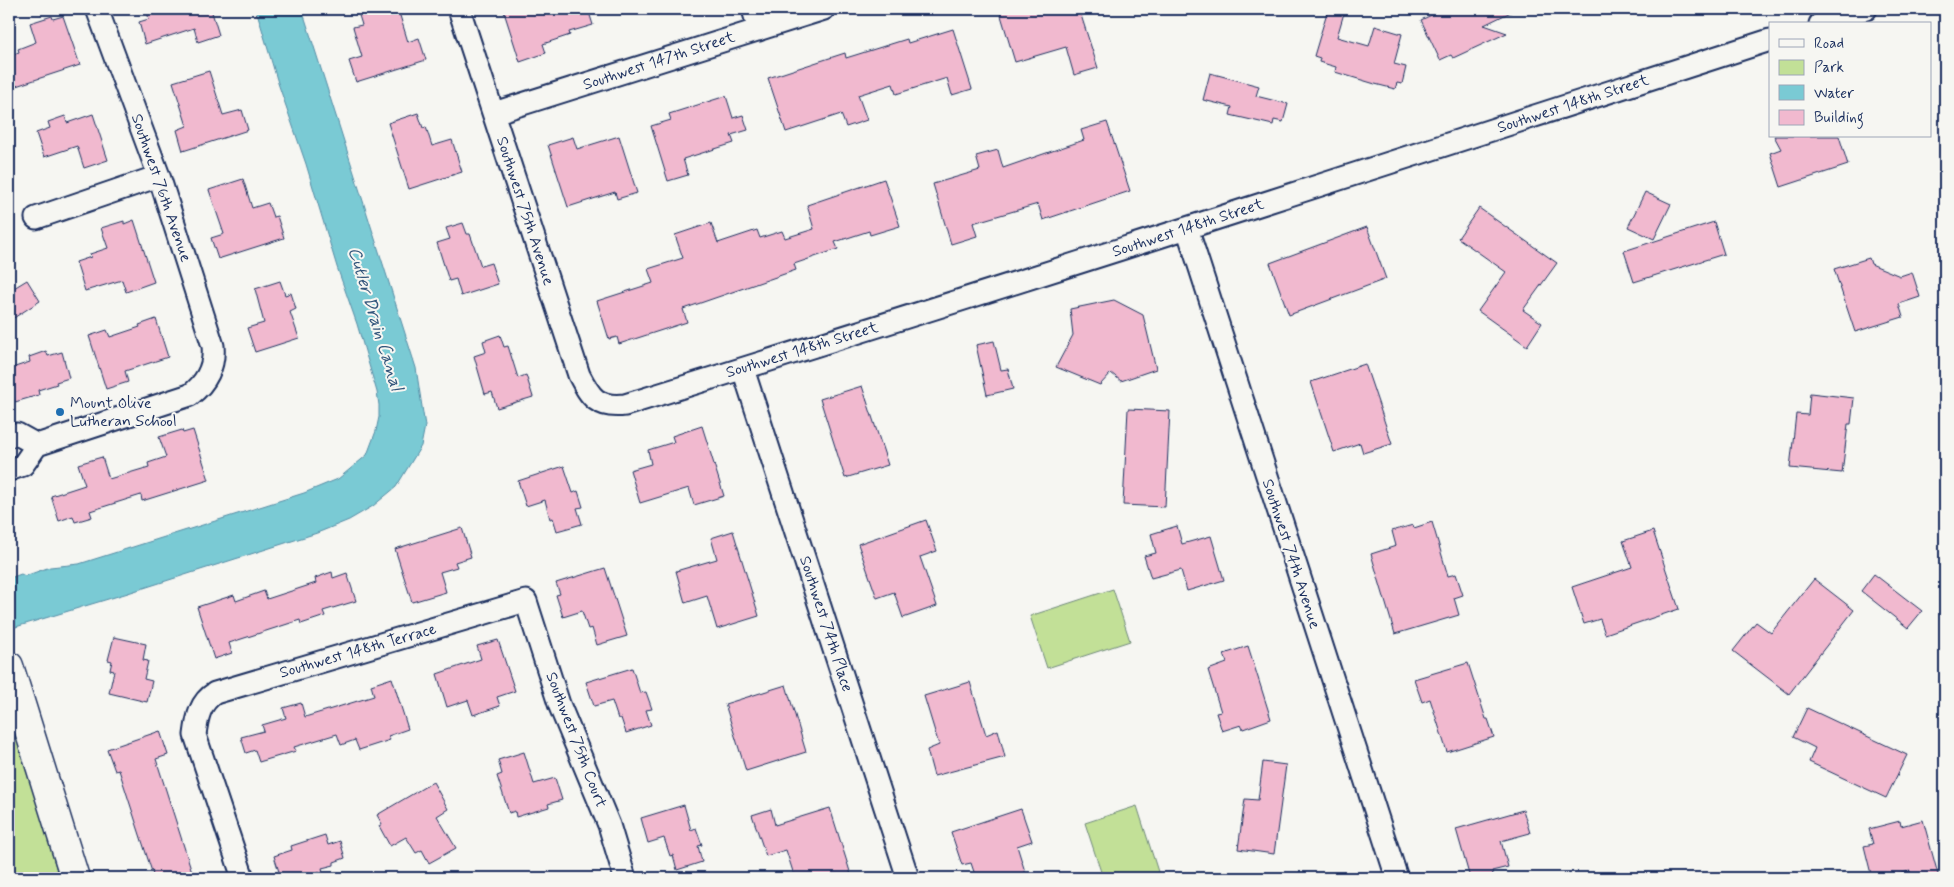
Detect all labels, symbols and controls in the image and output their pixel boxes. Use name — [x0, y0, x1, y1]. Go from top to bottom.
legend — [1769, 22, 1932, 138]
street label: Southwest 147th Street — [580, 26, 738, 95]
text: Road — [1814, 34, 1844, 54]
text: Park — [1814, 58, 1844, 78]
street label: Southwest 148th Street — [1495, 69, 1652, 138]
text: Water — [1814, 84, 1854, 104]
text: Building — [1814, 108, 1864, 129]
street label: Southwest 76th Avenue — [126, 111, 196, 265]
street label: Southwest 75th Avenue — [491, 134, 559, 288]
street label: Southwest 148th Street — [1110, 193, 1267, 262]
water label: Cutler Drain Canal — [342, 244, 409, 395]
street label: Southwest 148th Street — [723, 317, 881, 383]
place label: Mount Olive Lutheran School — [70, 393, 177, 432]
marker: Mount Olive Lutheran School — [54, 406, 66, 418]
street label: Southwest 74th Avenue — [1257, 476, 1325, 632]
street label: Southwest 74th Place — [794, 553, 858, 695]
street label: Southwest 148th Terrace — [277, 618, 439, 683]
street label: Southwest 75th Court — [540, 669, 612, 811]

